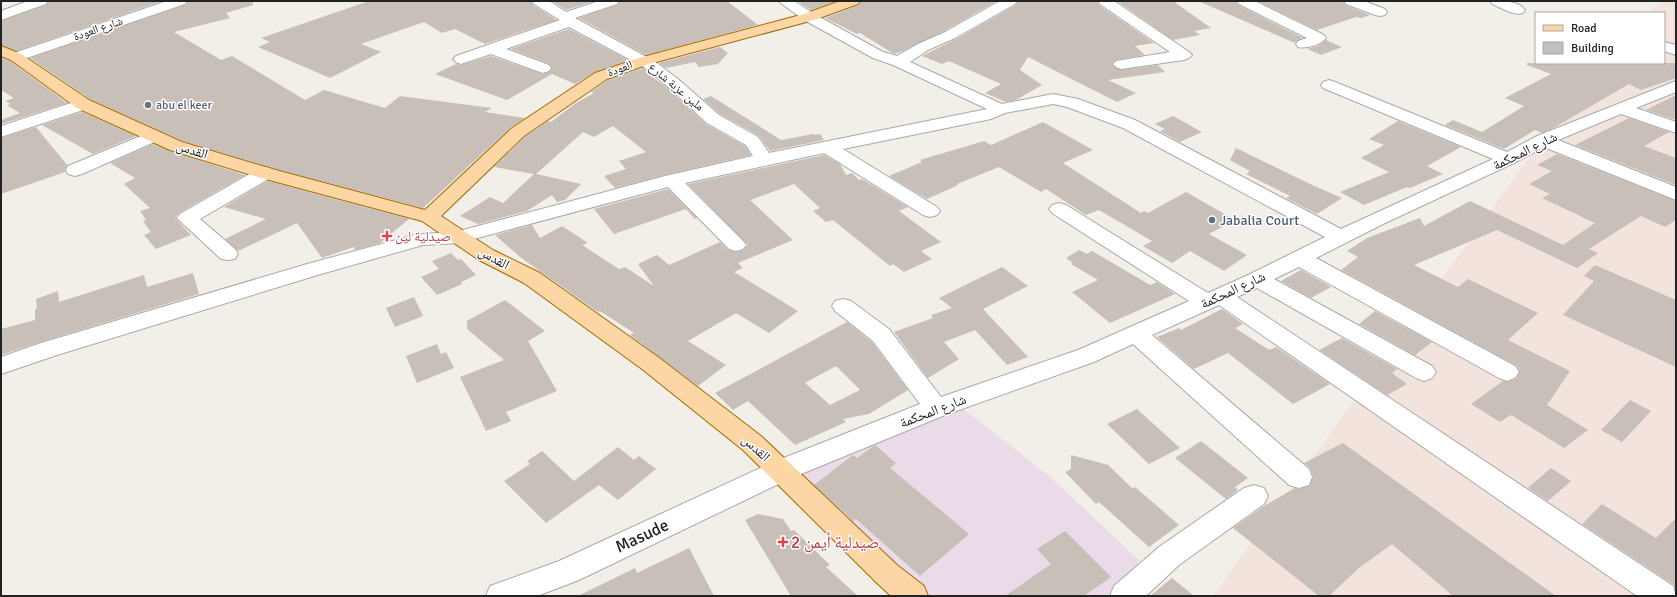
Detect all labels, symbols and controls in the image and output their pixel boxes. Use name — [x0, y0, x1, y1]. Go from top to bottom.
legend — [1535, 12, 1665, 64]
street label: شارع العودة — [71, 14, 125, 44]
text: Road — [1571, 21, 1597, 36]
text: Building — [1571, 41, 1614, 56]
street label: العودة — [605, 57, 635, 80]
street label: ملين عزبة شارع — [645, 60, 707, 114]
place label: abu el keer — [156, 98, 213, 113]
marker: abu el keer — [143, 100, 153, 110]
street label: شارع المحكمة — [1490, 128, 1560, 175]
street label: القدس — [174, 137, 210, 163]
place label: Jabalia Court — [1220, 212, 1299, 229]
marker: Jabalia Court — [1207, 215, 1217, 225]
place label: صيدلية لين — [395, 228, 451, 245]
marker: صيدلية لين — [382, 231, 392, 241]
street label: القدس — [476, 243, 512, 273]
street label: شارع المحكمة — [1198, 268, 1269, 313]
street label: شارع المحكمة — [897, 391, 969, 432]
street label: القدس — [738, 431, 774, 465]
street label: Masude — [612, 515, 672, 557]
place label: صيدلية أيمن 2 — [791, 532, 879, 553]
marker: صيدلية أيمن 2 — [778, 537, 788, 547]

